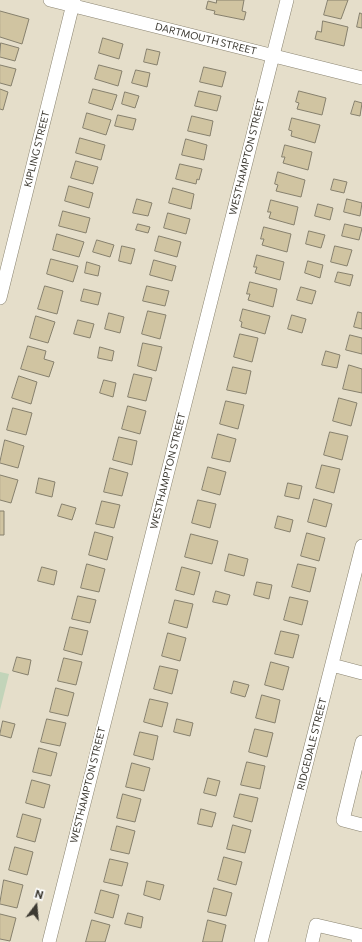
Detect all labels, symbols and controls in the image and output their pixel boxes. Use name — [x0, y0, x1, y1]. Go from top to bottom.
street label: DARTMOUTH STREET — [154, 21, 258, 57]
street label: WESTHAMPTON STREET — [227, 98, 267, 216]
street label: KIPLING STREET — [22, 110, 52, 188]
street label: WESTHAMPTON STREET — [148, 412, 188, 530]
street label: RIDGEDALE STREET — [295, 697, 329, 791]
street label: WESTHAMPTON STREET — [68, 726, 108, 844]
north arrow — [16, 886, 56, 926]
text: N — [34, 887, 45, 901]

